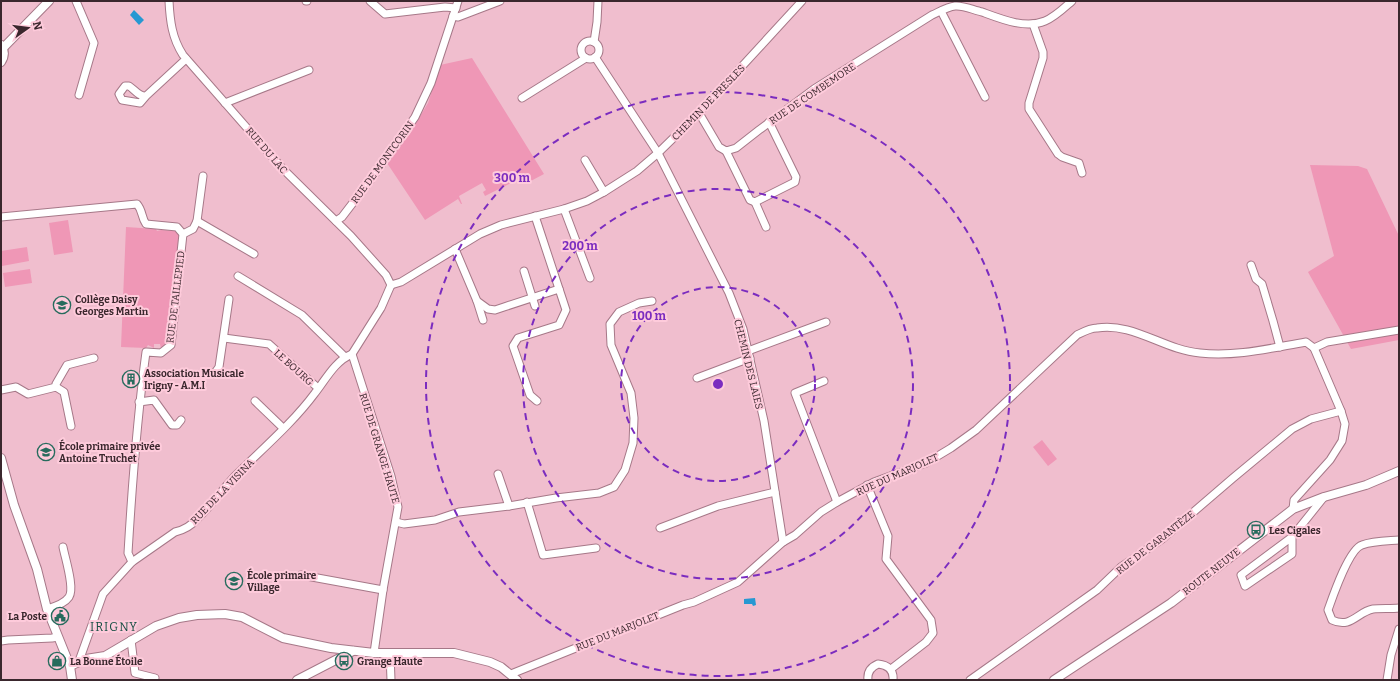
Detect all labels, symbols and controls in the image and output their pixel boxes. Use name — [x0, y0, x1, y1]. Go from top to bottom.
north arrow — [8, 8, 48, 48]
text: N — [30, 20, 45, 32]
street label: RUE DE COMBEMORE — [767, 60, 858, 127]
street label: CHEMIN DE PRESLES — [670, 62, 748, 143]
street label: RUE DE MONTCORIN — [349, 119, 417, 206]
street label: RUE DU LAC — [243, 125, 290, 176]
text: 300 m — [494, 171, 530, 185]
text: 200 m — [562, 239, 598, 253]
street label: RUE DE TAILLEPIED — [164, 250, 188, 344]
place label: Collège Daisy Georges Martin — [75, 293, 149, 318]
school or university icon: Collège Daisy Georges Martin — [52, 295, 72, 315]
text: 100 m — [632, 309, 667, 323]
street label: CHEMIN DES LAIES — [731, 318, 765, 410]
street label: LE BOURG — [271, 347, 316, 389]
place label: Association Musicale Irigny - A.M.I — [144, 368, 244, 392]
building icon: Association Musicale Irigny - A.M.I — [121, 369, 141, 389]
centre of rings — [711, 377, 725, 391]
street label: RUE DE GRANGE HAUTE — [356, 392, 402, 505]
place label: École primaire privée Antoine Truchet — [59, 439, 161, 465]
school or university icon: École primaire privée Antoine Truchet — [36, 442, 56, 462]
street label: RUE DU MARJOLET — [854, 451, 940, 498]
street label: RUE DE LA VISINA — [189, 456, 258, 527]
street label: RUE DE GARANTÈZE — [1113, 507, 1197, 577]
bus stop icon: Les Cigales — [1246, 520, 1266, 540]
place label: Les Cigales — [1269, 525, 1321, 537]
street label: ROUTE NEUVE — [1181, 546, 1243, 598]
place label: École primaire Village — [247, 568, 317, 594]
school or university icon: École primaire Village — [224, 571, 244, 591]
public building icon: La Poste — [50, 606, 70, 626]
street label: RUE DU MARJOLET — [574, 610, 661, 654]
place label: La Poste — [8, 611, 48, 623]
district label: IRIGNY — [90, 620, 138, 634]
shop icon: La Bonne Étoile — [47, 651, 67, 671]
bus stop icon: Grange Haute — [334, 651, 354, 671]
place label: La Bonne Étoile — [70, 654, 143, 668]
place label: Grange Haute — [357, 656, 423, 668]

